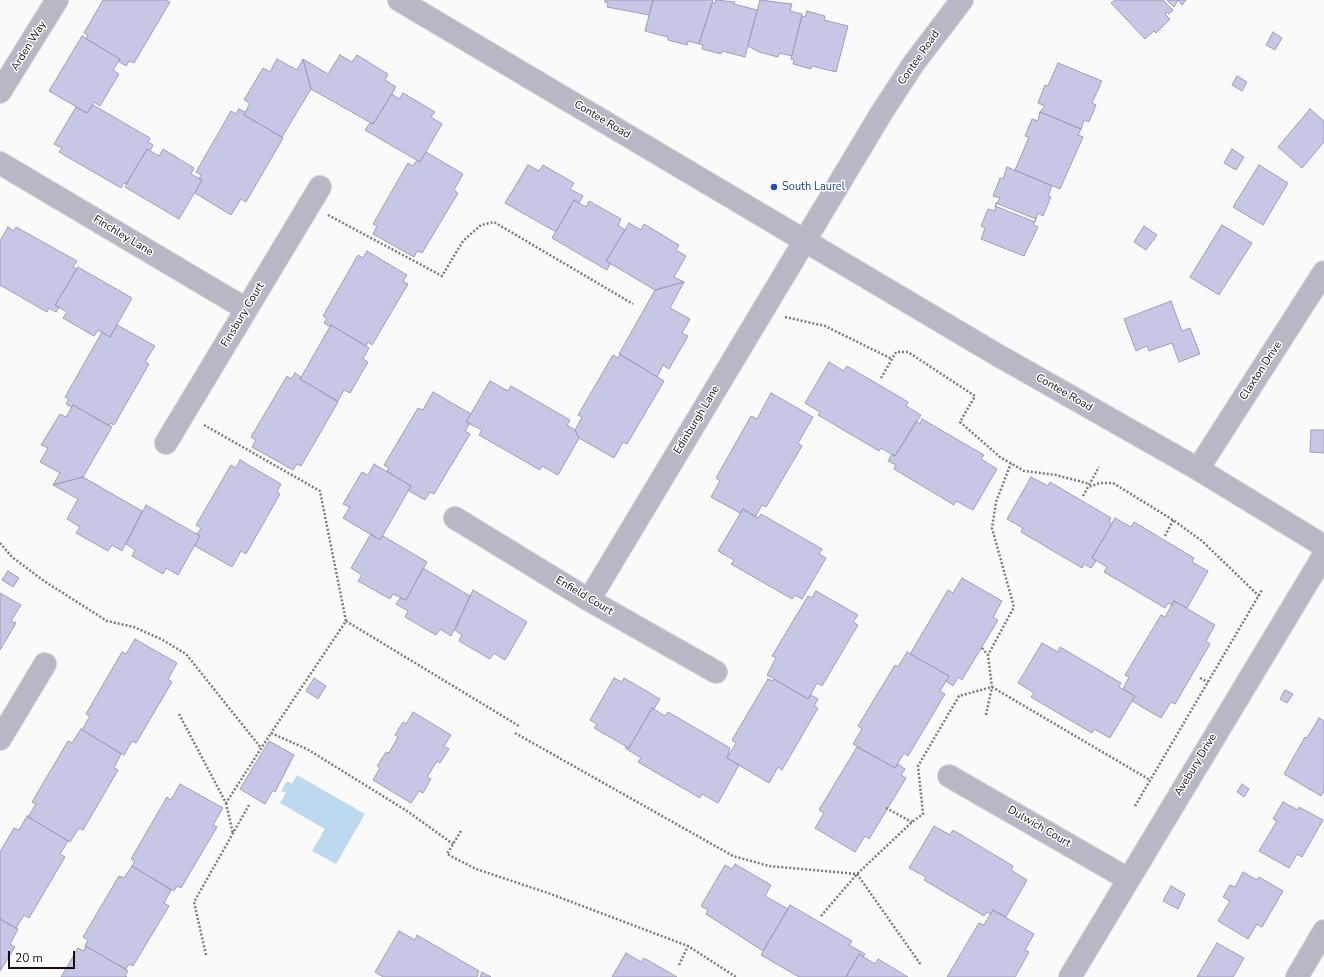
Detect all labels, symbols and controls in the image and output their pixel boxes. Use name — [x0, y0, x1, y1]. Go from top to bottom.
street label: Arden Way — [9, 19, 49, 73]
street label: Contee Road — [895, 28, 943, 88]
street label: Contee Road — [571, 98, 633, 142]
place label: South Laurel — [782, 180, 845, 194]
marker: South Laurel — [769, 182, 779, 192]
street label: Finchley Lane — [91, 213, 155, 259]
street label: Finsbury Court — [219, 280, 267, 350]
street label: Claxton Drive — [1237, 339, 1285, 403]
street label: Contee Road — [1033, 371, 1095, 415]
street label: Edinburgh Lane — [671, 383, 723, 457]
street label: Enfield Court — [553, 574, 615, 618]
street label: Avebury Drive — [1172, 731, 1220, 799]
street label: Dulwich Court — [1005, 804, 1073, 850]
scale bar — [10, 943, 77, 969]
text: 20 m — [15, 950, 43, 966]

